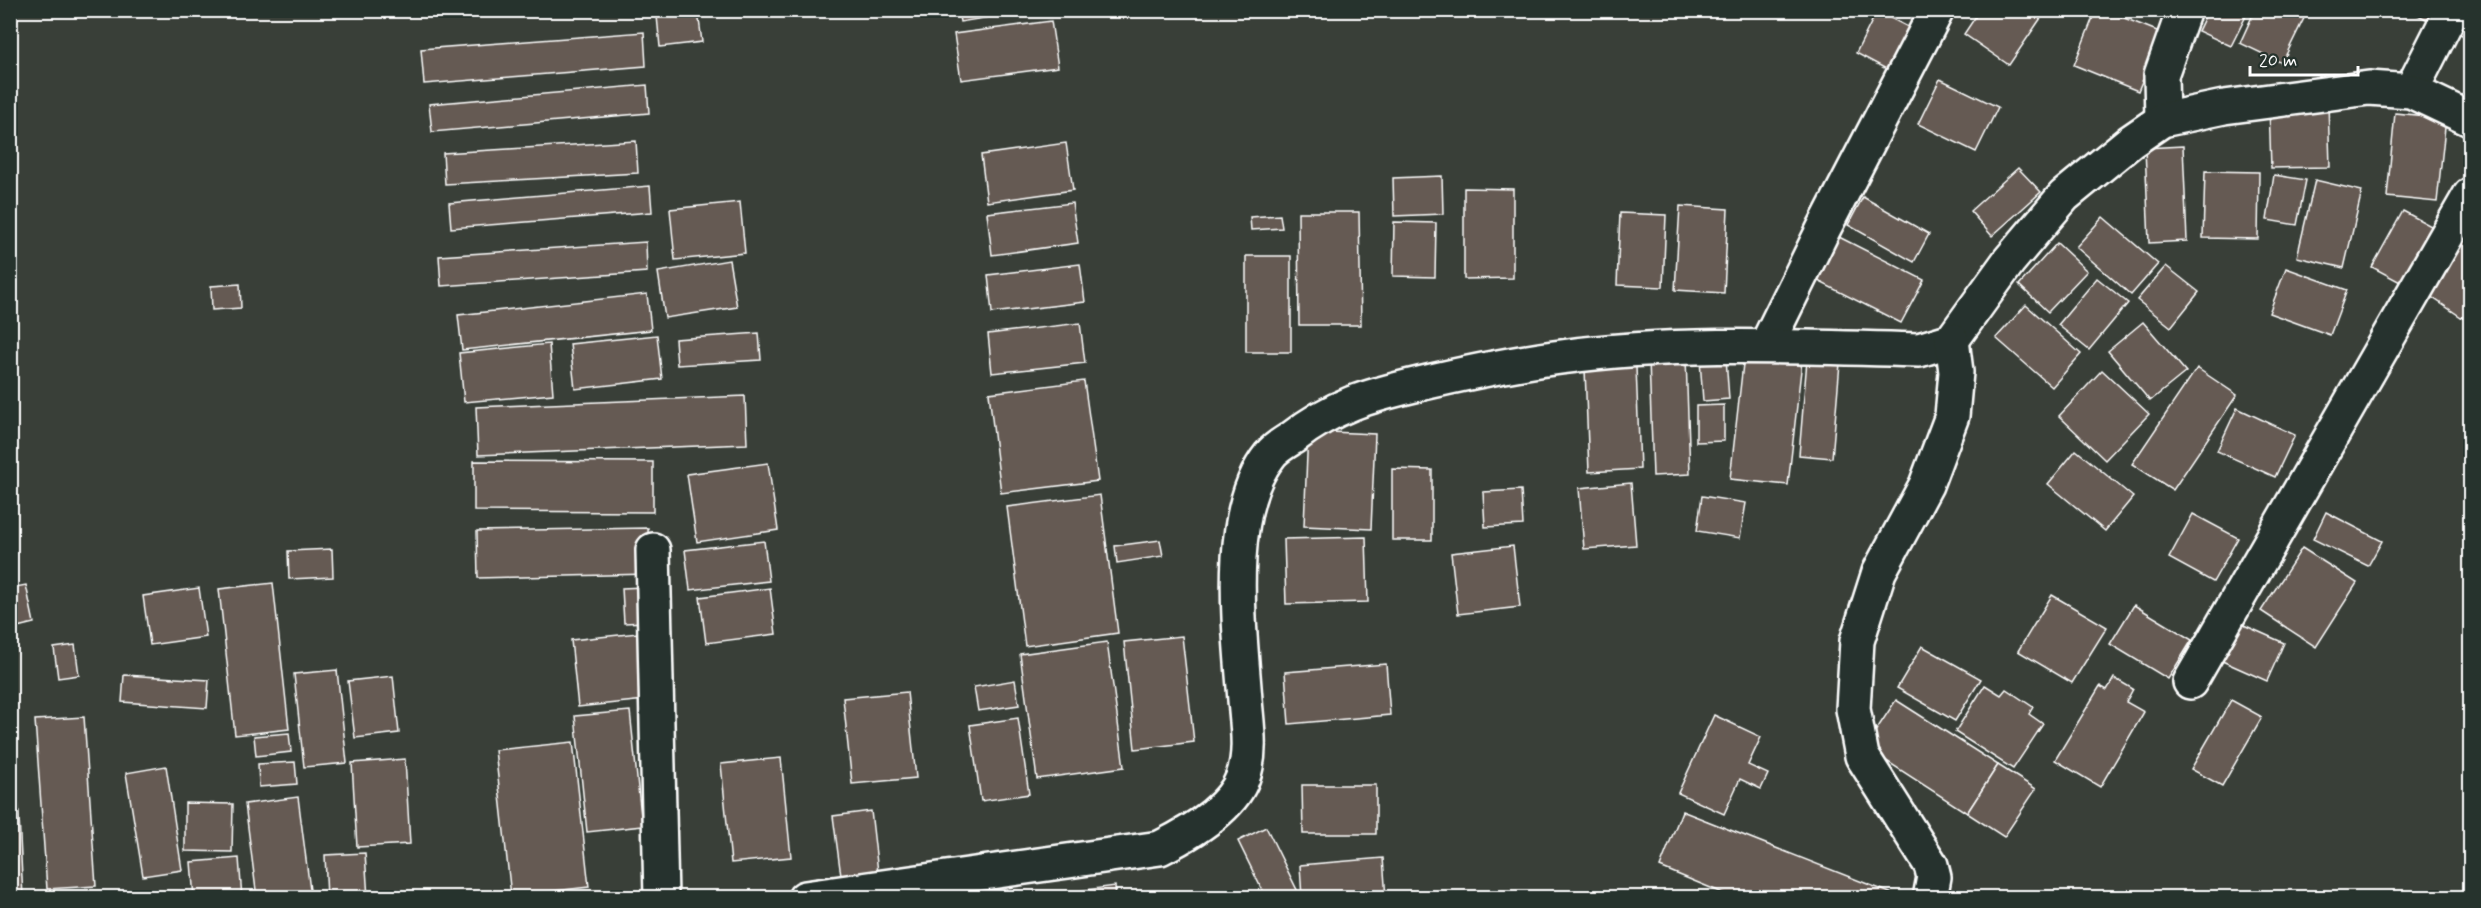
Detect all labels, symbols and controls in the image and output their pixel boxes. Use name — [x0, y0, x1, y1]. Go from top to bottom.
scale bar — [2250, 39, 2358, 77]
text: 20 m — [2259, 49, 2297, 73]

